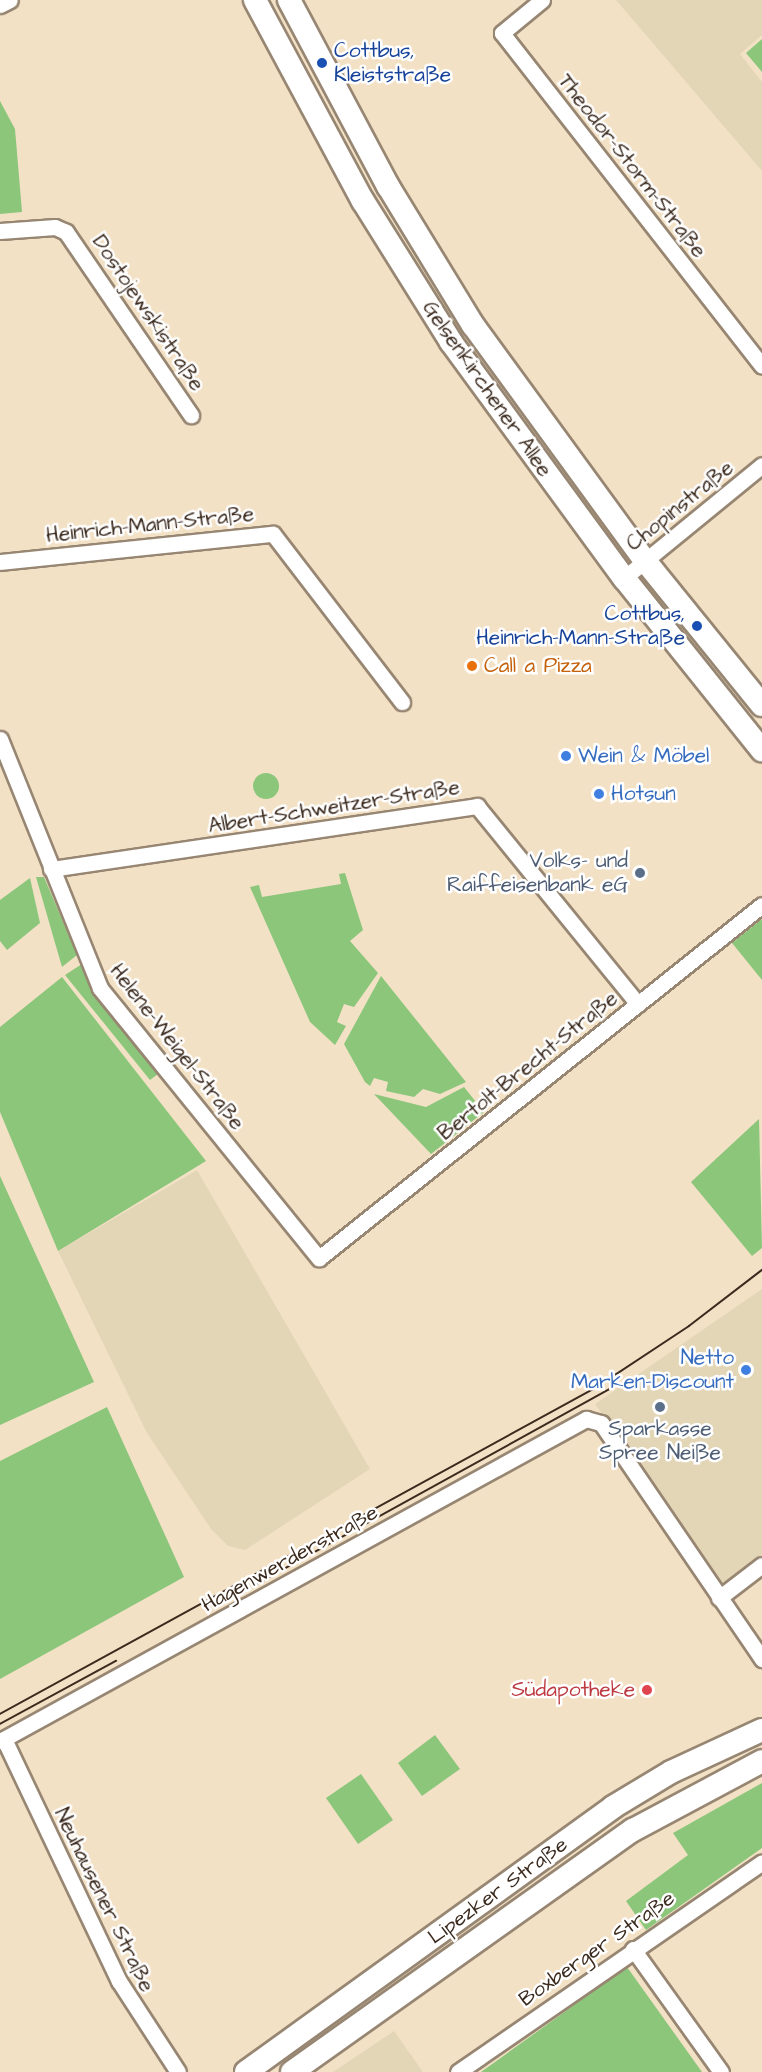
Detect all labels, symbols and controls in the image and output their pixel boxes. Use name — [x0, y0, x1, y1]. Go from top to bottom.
place label: Cottbus, Kleiststraße — [334, 38, 451, 88]
marker: Cottbus, Kleiststraße — [315, 56, 329, 70]
street label: Theodor-Storm-Straße — [552, 69, 712, 263]
street label: Dostojewskistraße — [87, 230, 209, 396]
street label: Gelsenkirchener Allee — [417, 296, 557, 482]
street label: Chopinstraße — [622, 455, 738, 557]
street label: Heinrich-Mann-Straße — [45, 502, 255, 548]
place label: Cottbus, Heinrich-Mann-Straße — [476, 601, 685, 651]
marker: Cottbus, Heinrich-Mann-Straße — [690, 619, 704, 633]
place label: Call a Pizza — [484, 653, 592, 679]
marker: Call a Pizza — [465, 659, 479, 673]
place label: Wein & Möbel — [578, 743, 709, 769]
marker: Wein & Möbel — [559, 749, 573, 763]
street label: Albert-Schweitzer-Straße — [207, 775, 461, 839]
place label: Hotsun — [611, 781, 676, 807]
marker: Hotsun — [592, 787, 606, 801]
place label: Volks- und Raiffeisenbank eG — [447, 848, 628, 898]
marker: Volks- und Raiffeisenbank eG — [633, 866, 647, 880]
street label: Helene-Weigel-Straße — [104, 959, 250, 1135]
street label: Bertolt-Brecht-Straße — [433, 986, 623, 1146]
place label: Netto Marken-Discount — [571, 1345, 734, 1395]
marker: Netto Marken-Discount — [739, 1363, 753, 1377]
marker: Sparkasse Spree Neiße — [653, 1400, 667, 1414]
place label: Sparkasse Spree Neiße — [599, 1416, 721, 1466]
street label: Hagenwerderstraße — [198, 1500, 382, 1618]
place label: Südapotheke — [511, 1677, 635, 1703]
marker: Südapotheke — [640, 1683, 654, 1697]
street label: Neuhausener Straße — [49, 1804, 159, 1996]
street label: Lipezker Straße — [423, 1832, 573, 1950]
street label: Boxberger Straße — [514, 1886, 680, 2012]

